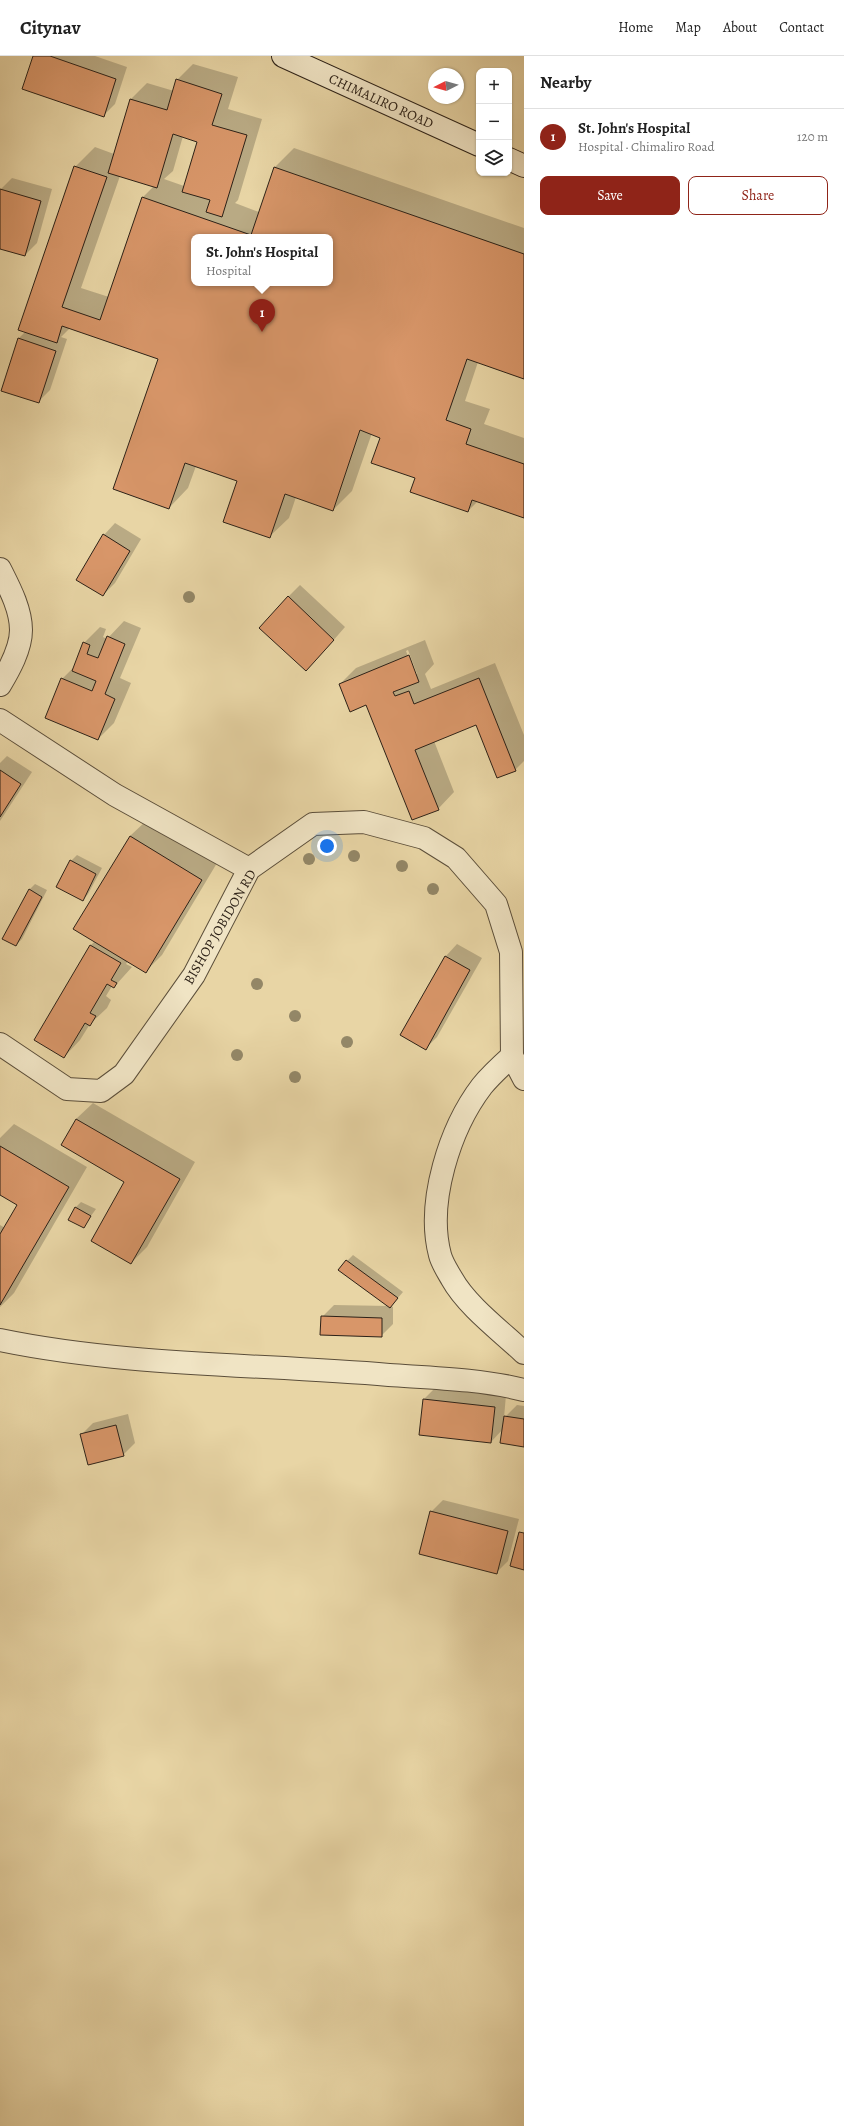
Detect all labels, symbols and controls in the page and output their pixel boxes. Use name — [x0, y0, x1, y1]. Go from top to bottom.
text: Citynav — [20, 15, 81, 41]
text: Home — [618, 18, 653, 37]
text: Map — [675, 18, 701, 37]
text: About — [723, 18, 757, 37]
text: Contact — [779, 18, 824, 37]
north arrow — [428, 68, 464, 104]
map controls — [476, 68, 512, 176]
button: + — [476, 68, 512, 104]
street label: CHIMALIRO ROAD — [326, 69, 437, 133]
text: Nearby — [540, 71, 591, 94]
button: − — [476, 104, 512, 140]
text: St. John's Hospital — [578, 118, 690, 138]
text: 1 — [551, 128, 555, 145]
text: 120 m — [797, 128, 828, 145]
text: Hospital · Chimaliro Road — [578, 138, 714, 155]
button: layers — [476, 140, 512, 176]
button: Save — [540, 176, 680, 215]
button: Share — [688, 176, 828, 215]
popup — [191, 234, 333, 286]
text: St. John's Hospital — [206, 242, 318, 262]
text: Hospital — [206, 262, 251, 279]
pin: 1 — [249, 299, 275, 332]
your location — [317, 836, 337, 856]
street label: BISHOP JOBIDON RD — [179, 866, 261, 988]

